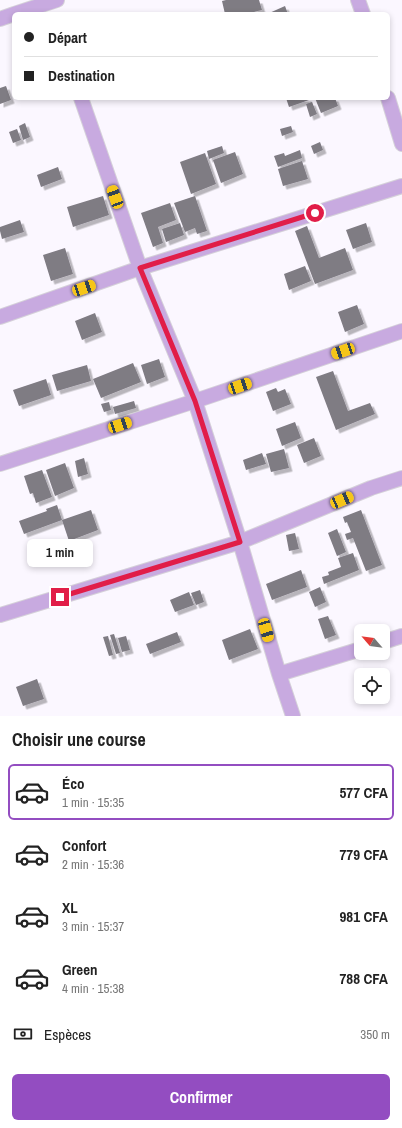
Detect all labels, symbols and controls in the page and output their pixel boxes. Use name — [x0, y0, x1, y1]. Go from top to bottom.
text: Départ — [48, 27, 87, 48]
text: Destination — [48, 65, 115, 86]
car — [105, 184, 125, 210]
route start — [306, 204, 324, 222]
car — [71, 278, 97, 298]
car — [330, 341, 356, 361]
car — [227, 376, 253, 396]
car — [107, 416, 133, 434]
car — [329, 490, 355, 510]
callout: 1 min — [27, 539, 93, 567]
text: 1 min — [46, 544, 74, 561]
route end — [51, 588, 69, 606]
car — [257, 617, 275, 643]
north arrow — [354, 624, 390, 660]
map controls — [354, 624, 390, 704]
button: locate — [354, 668, 390, 704]
text: Choisir une course — [12, 727, 146, 752]
text: Éco — [62, 773, 85, 794]
icon: car — [14, 774, 50, 810]
text: 577 CFA — [339, 782, 388, 803]
text: 1 min · 15:35 — [62, 794, 124, 811]
text: Confort — [62, 835, 106, 856]
icon: car — [14, 836, 50, 872]
text: 779 CFA — [339, 844, 388, 865]
text: 2 min · 15:36 — [62, 856, 124, 873]
text: XL — [62, 897, 78, 918]
icon: car — [14, 898, 50, 934]
text: 981 CFA — [339, 906, 388, 927]
text: 3 min · 15:37 — [62, 918, 124, 935]
text: Green — [62, 959, 98, 980]
icon: car — [14, 960, 50, 996]
text: 788 CFA — [339, 968, 388, 989]
text: 4 min · 15:38 — [62, 980, 124, 997]
icon: cash — [12, 1023, 34, 1045]
text: Espèces — [44, 1024, 91, 1045]
text: 350 m — [360, 1026, 390, 1043]
button: Confirmer — [12, 1074, 390, 1120]

